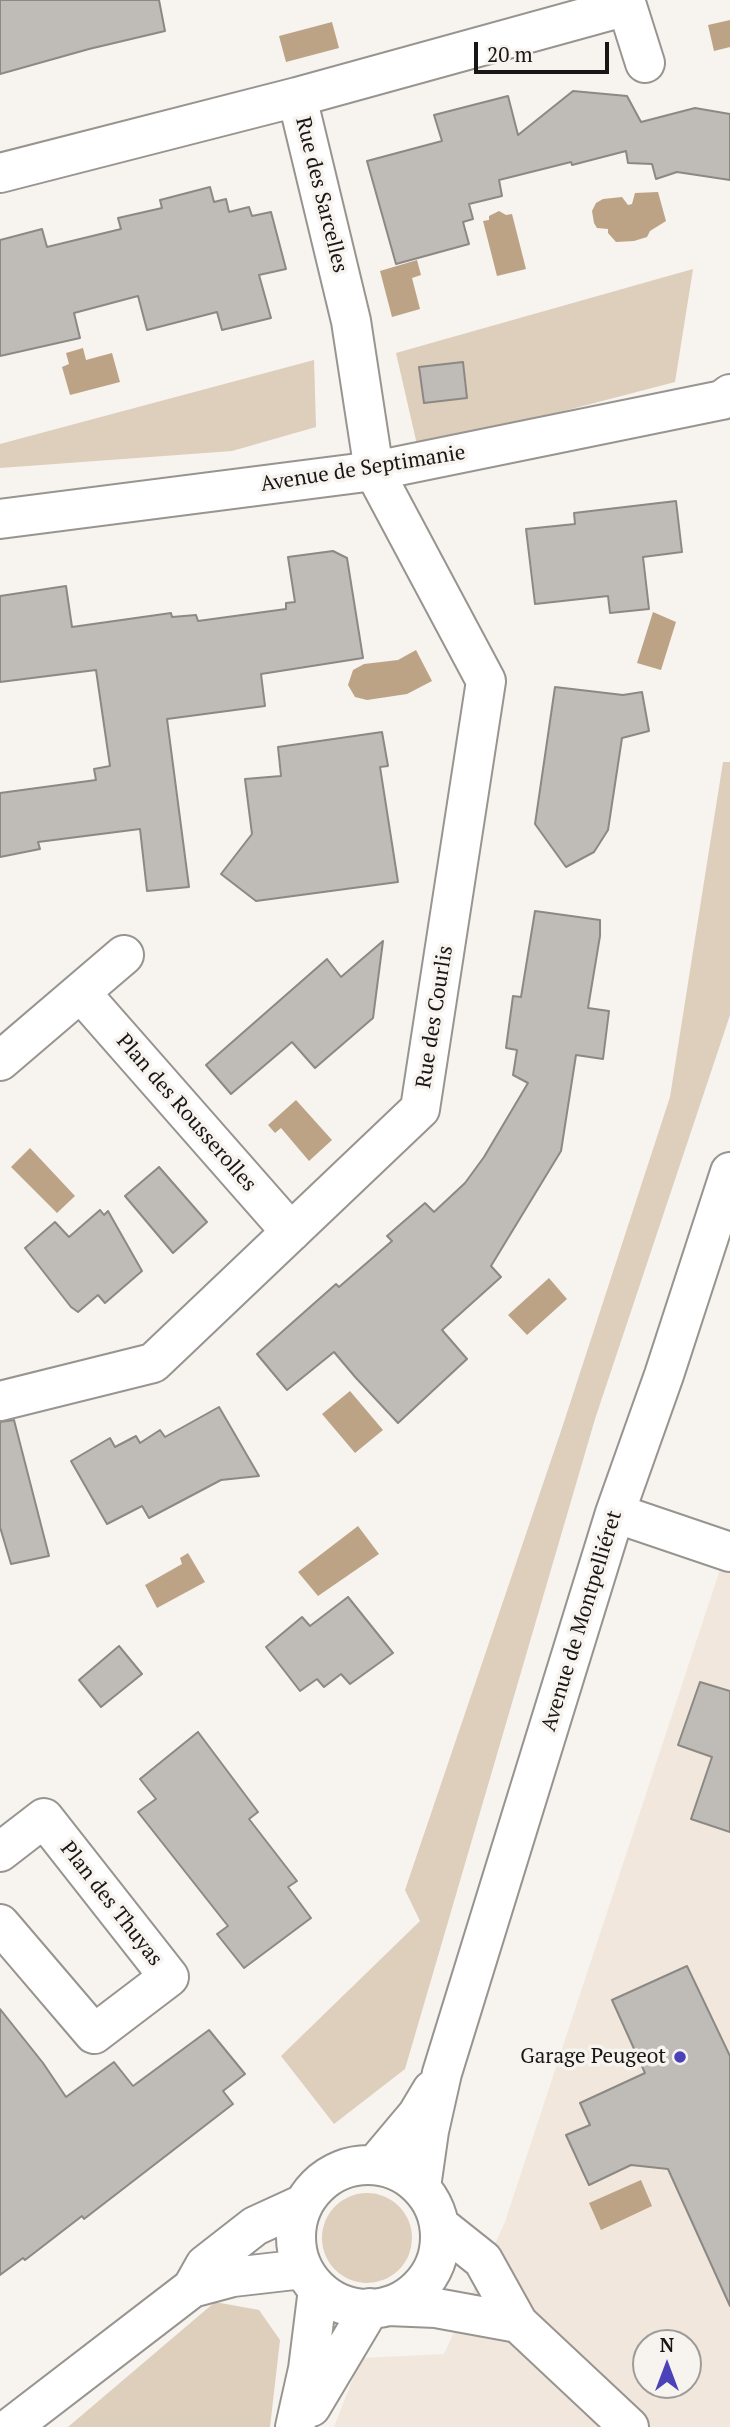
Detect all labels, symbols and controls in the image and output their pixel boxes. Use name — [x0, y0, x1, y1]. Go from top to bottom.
scale bar — [478, 28, 613, 72]
text: 20 m — [487, 40, 533, 68]
street label: Rue des Sarcelles — [289, 114, 353, 276]
street label: Avenue de Septimanie — [259, 440, 467, 498]
street label: Rue des Courlis — [411, 944, 459, 1090]
street label: Plan des Rousserolles — [111, 1029, 261, 1197]
street label: Avenue de Montpelliéret — [536, 1508, 628, 1734]
street label: Plan des Thuyas — [55, 1837, 167, 1971]
place label: Garage Peugeot — [520, 2044, 666, 2070]
marker: Garage Peugeot — [672, 2049, 688, 2065]
north arrow — [632, 2329, 702, 2399]
text: N — [660, 2332, 674, 2357]

